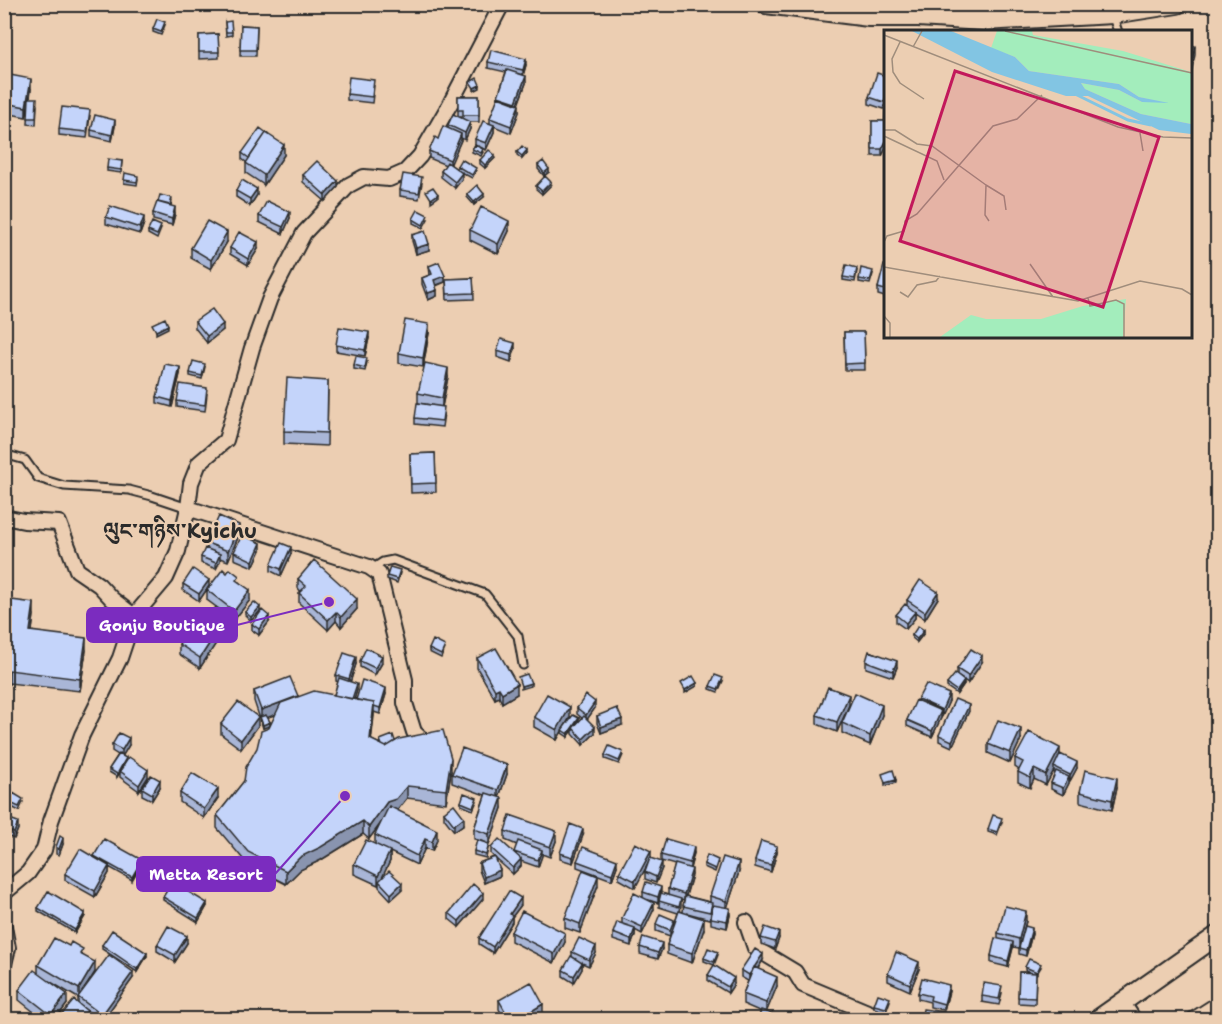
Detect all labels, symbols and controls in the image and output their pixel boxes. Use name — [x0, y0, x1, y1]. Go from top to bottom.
inset map — [884, 30, 1192, 338]
district label: ལུང་གཉིས་Kyichu — [103, 515, 257, 549]
callout: Gonju Boutique — [87, 608, 237, 642]
text: Gonju Boutique — [99, 615, 226, 636]
callout: Metta Resort — [137, 857, 275, 891]
text: Metta Resort — [149, 864, 263, 885]

